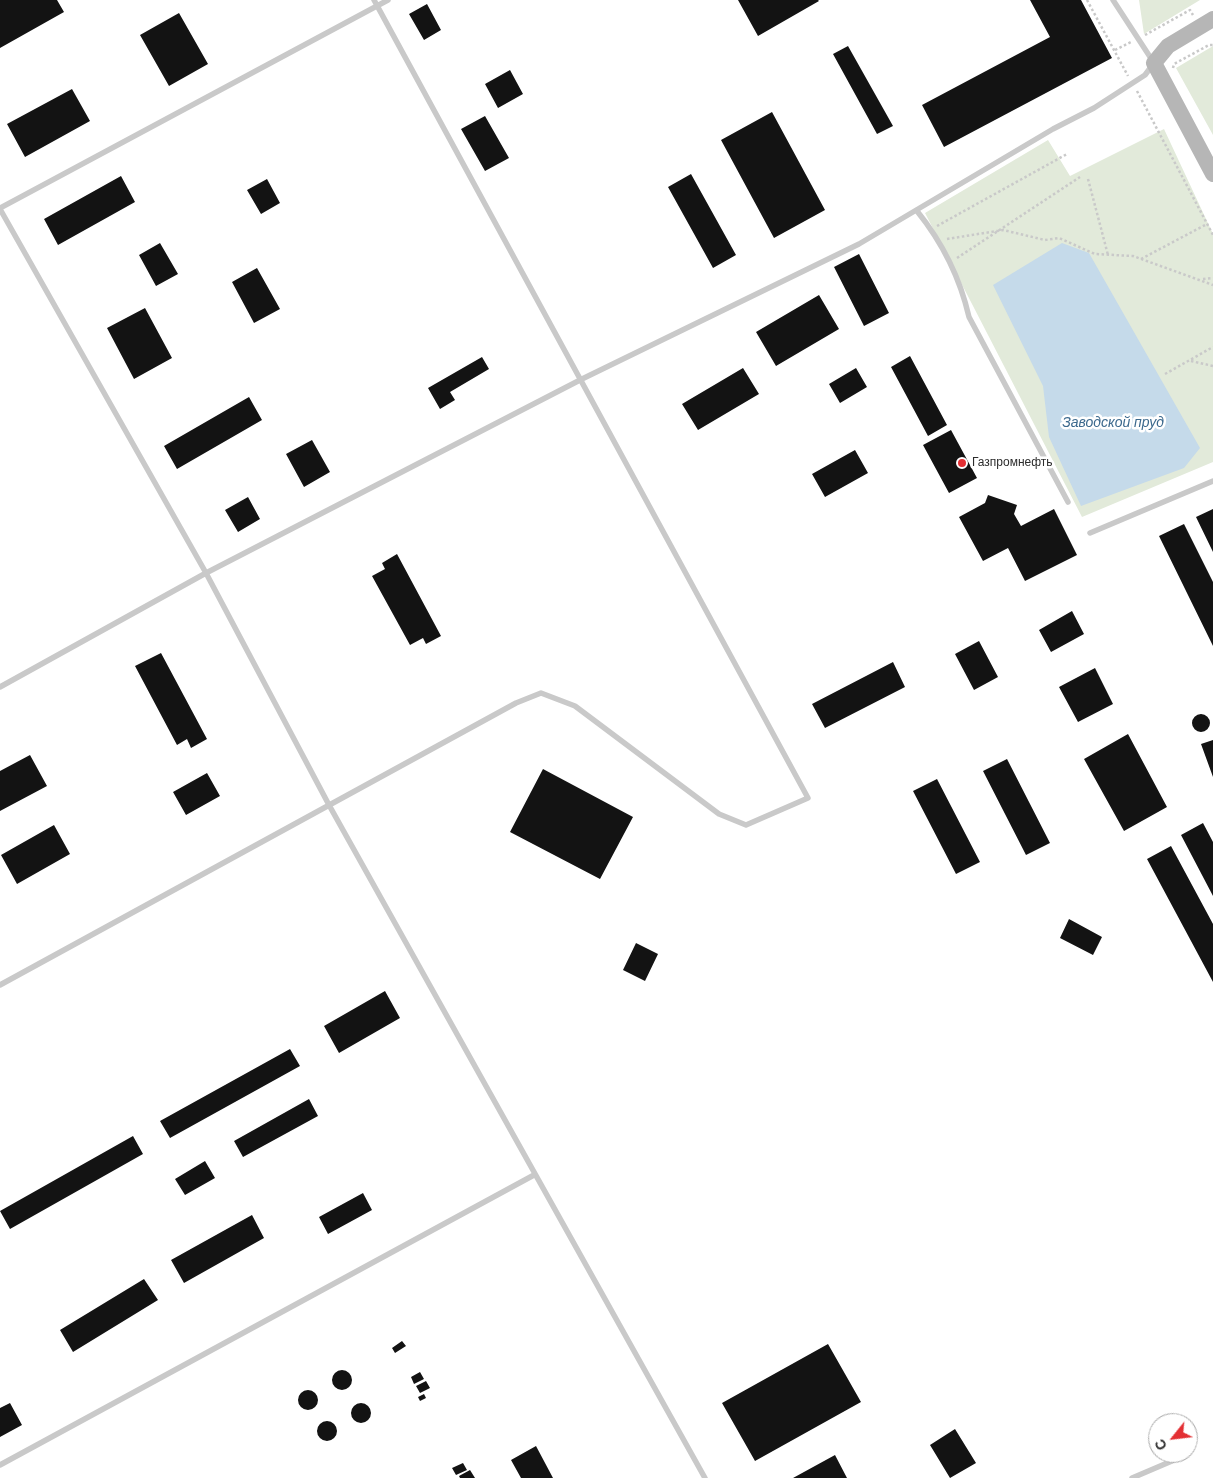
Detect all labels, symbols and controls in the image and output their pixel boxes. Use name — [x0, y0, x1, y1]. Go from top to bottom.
water label: Заводской пруд — [1062, 415, 1164, 431]
place label: Газпромнефть — [972, 456, 1053, 470]
marker: Газпромнефть — [956, 457, 968, 469]
north arrow — [1148, 1413, 1198, 1463]
text: С — [1151, 1436, 1170, 1453]

